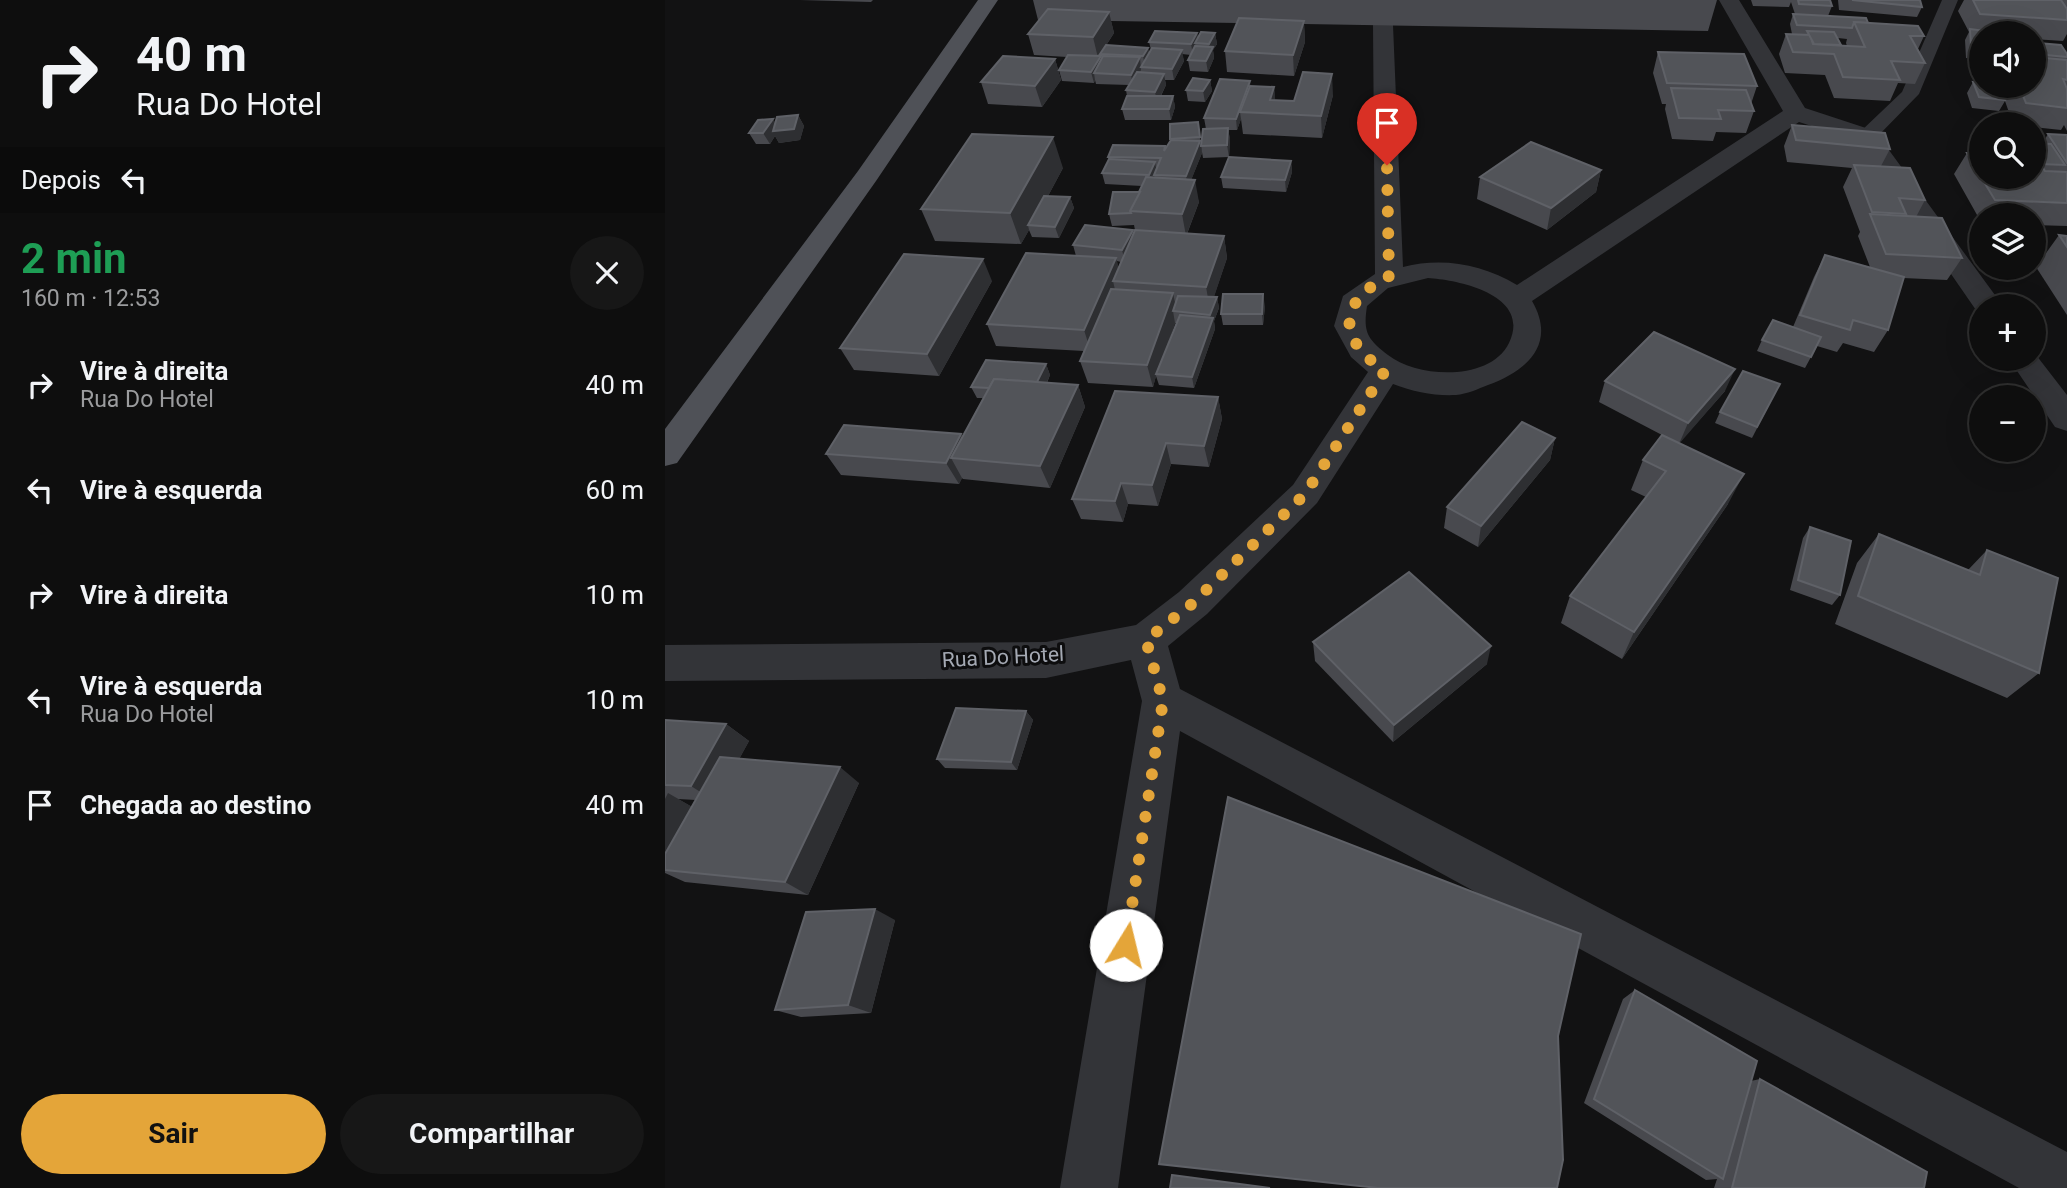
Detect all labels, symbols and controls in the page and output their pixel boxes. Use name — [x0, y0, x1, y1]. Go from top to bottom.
map controls — [1969, 21, 2046, 462]
button: sound — [1969, 21, 2046, 98]
text: 40 m — [136, 26, 247, 83]
icon: right — [21, 28, 112, 119]
text: Rua Do Hotel — [136, 85, 322, 123]
pin — [1357, 93, 1417, 165]
icon: arrive — [1368, 104, 1406, 142]
button: search — [1969, 112, 2046, 189]
icon: left — [115, 161, 153, 199]
text: Depois — [21, 165, 101, 195]
button: layers — [1969, 203, 2046, 280]
text: 2 min — [21, 234, 127, 283]
button: close — [570, 236, 644, 310]
text: 160 m · 12:53 — [21, 285, 160, 312]
button: + — [1969, 294, 2046, 371]
text: Vire à direita — [80, 356, 228, 386]
icon: right — [21, 366, 59, 404]
text: 40 m — [586, 370, 644, 400]
button: − — [1969, 385, 2046, 462]
text: Rua Do Hotel — [80, 386, 214, 413]
icon: left — [21, 471, 59, 509]
text: Vire à esquerda — [80, 475, 263, 505]
text: 60 m — [586, 475, 644, 505]
icon: right — [21, 576, 59, 614]
text: Vire à direita — [80, 580, 228, 610]
text: 10 m — [586, 580, 644, 610]
street label: Rua Do Hotel — [941, 642, 1065, 672]
text: Vire à esquerda — [80, 671, 263, 701]
icon: left — [21, 681, 59, 719]
text: 10 m — [586, 685, 644, 715]
text: Rua Do Hotel — [80, 701, 214, 728]
icon: arrive — [21, 786, 59, 824]
text: Chegada ao destino — [80, 790, 311, 820]
text: 40 m — [586, 790, 644, 820]
position arrow — [1089, 908, 1163, 982]
button: Sair — [21, 1094, 326, 1174]
button: Compartilhar — [340, 1094, 644, 1174]

